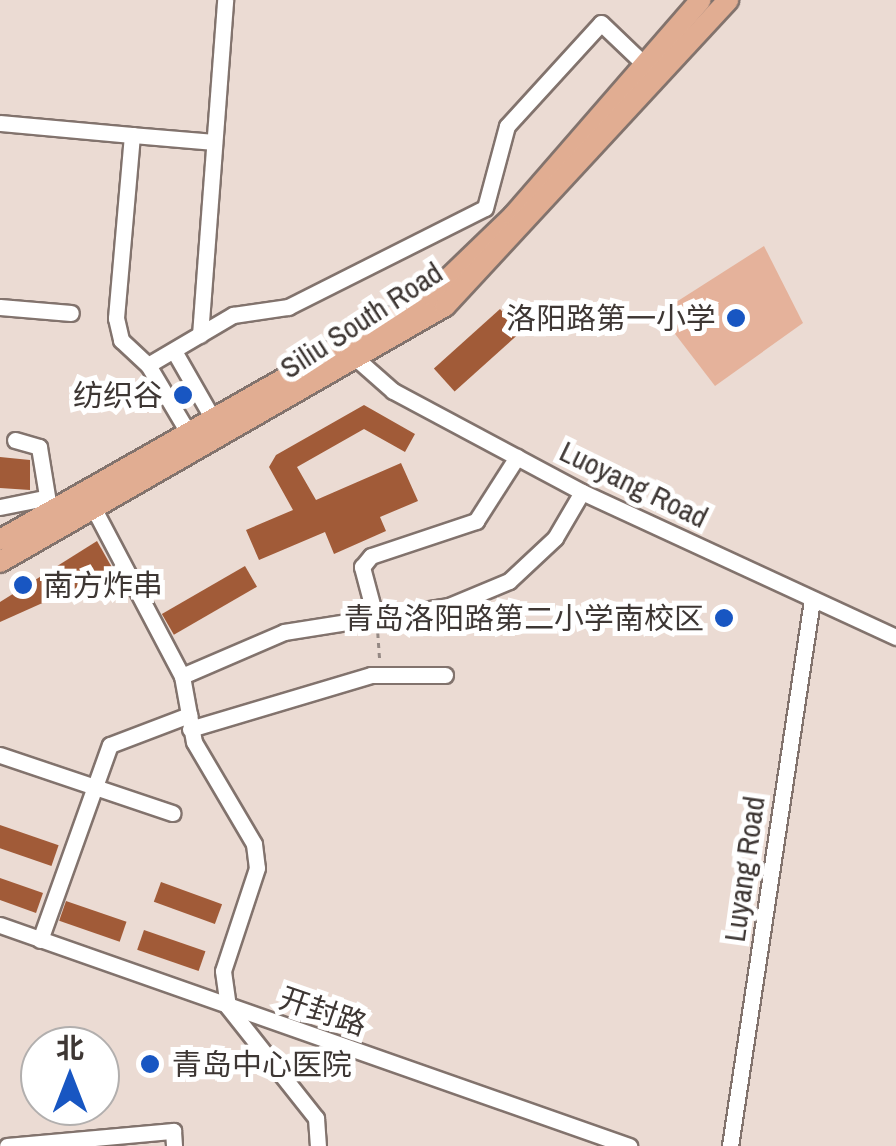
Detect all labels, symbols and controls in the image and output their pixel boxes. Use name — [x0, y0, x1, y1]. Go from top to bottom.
street label: Siliu South Road — [273, 254, 449, 386]
place label: 洛阳路第一小学 — [506, 300, 716, 336]
marker: 洛阳路第一小学 — [725, 307, 747, 329]
place label: 纺织谷 — [73, 377, 163, 413]
marker: 纺织谷 — [172, 384, 194, 406]
street label: Luoyang Road — [554, 433, 714, 535]
place label: 南方炸串 — [43, 567, 163, 603]
marker: 南方炸串 — [12, 574, 34, 596]
place label: 青岛洛阳路第二小学南校区 — [344, 600, 704, 636]
marker: 青岛洛阳路第二小学南校区 — [713, 607, 735, 629]
street label: Luyang Road — [716, 794, 772, 944]
street label: 开封路 — [275, 979, 371, 1043]
north arrow — [20, 1026, 120, 1126]
text: 北 — [56, 1029, 84, 1067]
place label: 青岛中心医院 — [172, 1046, 352, 1082]
marker: 青岛中心医院 — [137, 1051, 163, 1077]

